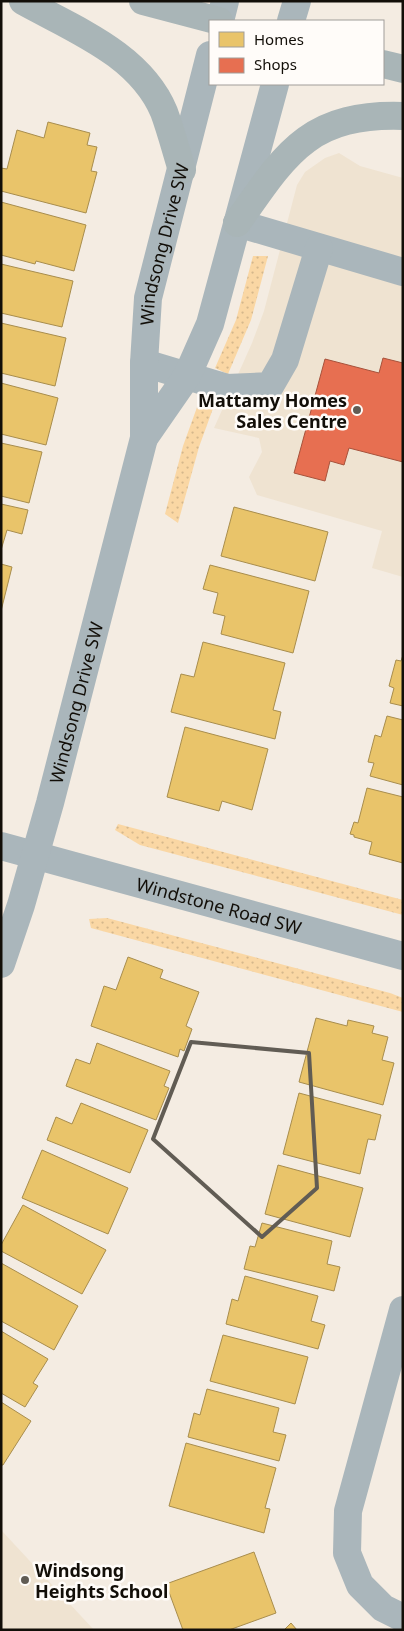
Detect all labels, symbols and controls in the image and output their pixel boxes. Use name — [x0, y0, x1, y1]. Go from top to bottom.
legend — [209, 20, 384, 85]
text: Homes — [254, 29, 304, 49]
text: Shops — [254, 54, 297, 74]
street label: Windsong Drive SW — [134, 161, 194, 326]
place label: Mattamy Homes Sales Centre — [198, 388, 347, 433]
marker: Mattamy Homes Sales Centre — [351, 404, 363, 416]
street label: Windsong Drive SW — [44, 619, 108, 786]
street label: Windstone Road SW — [134, 872, 304, 940]
place label: Windsong Heights School — [35, 1558, 168, 1603]
marker: Windsong Heights School — [19, 1574, 31, 1586]

